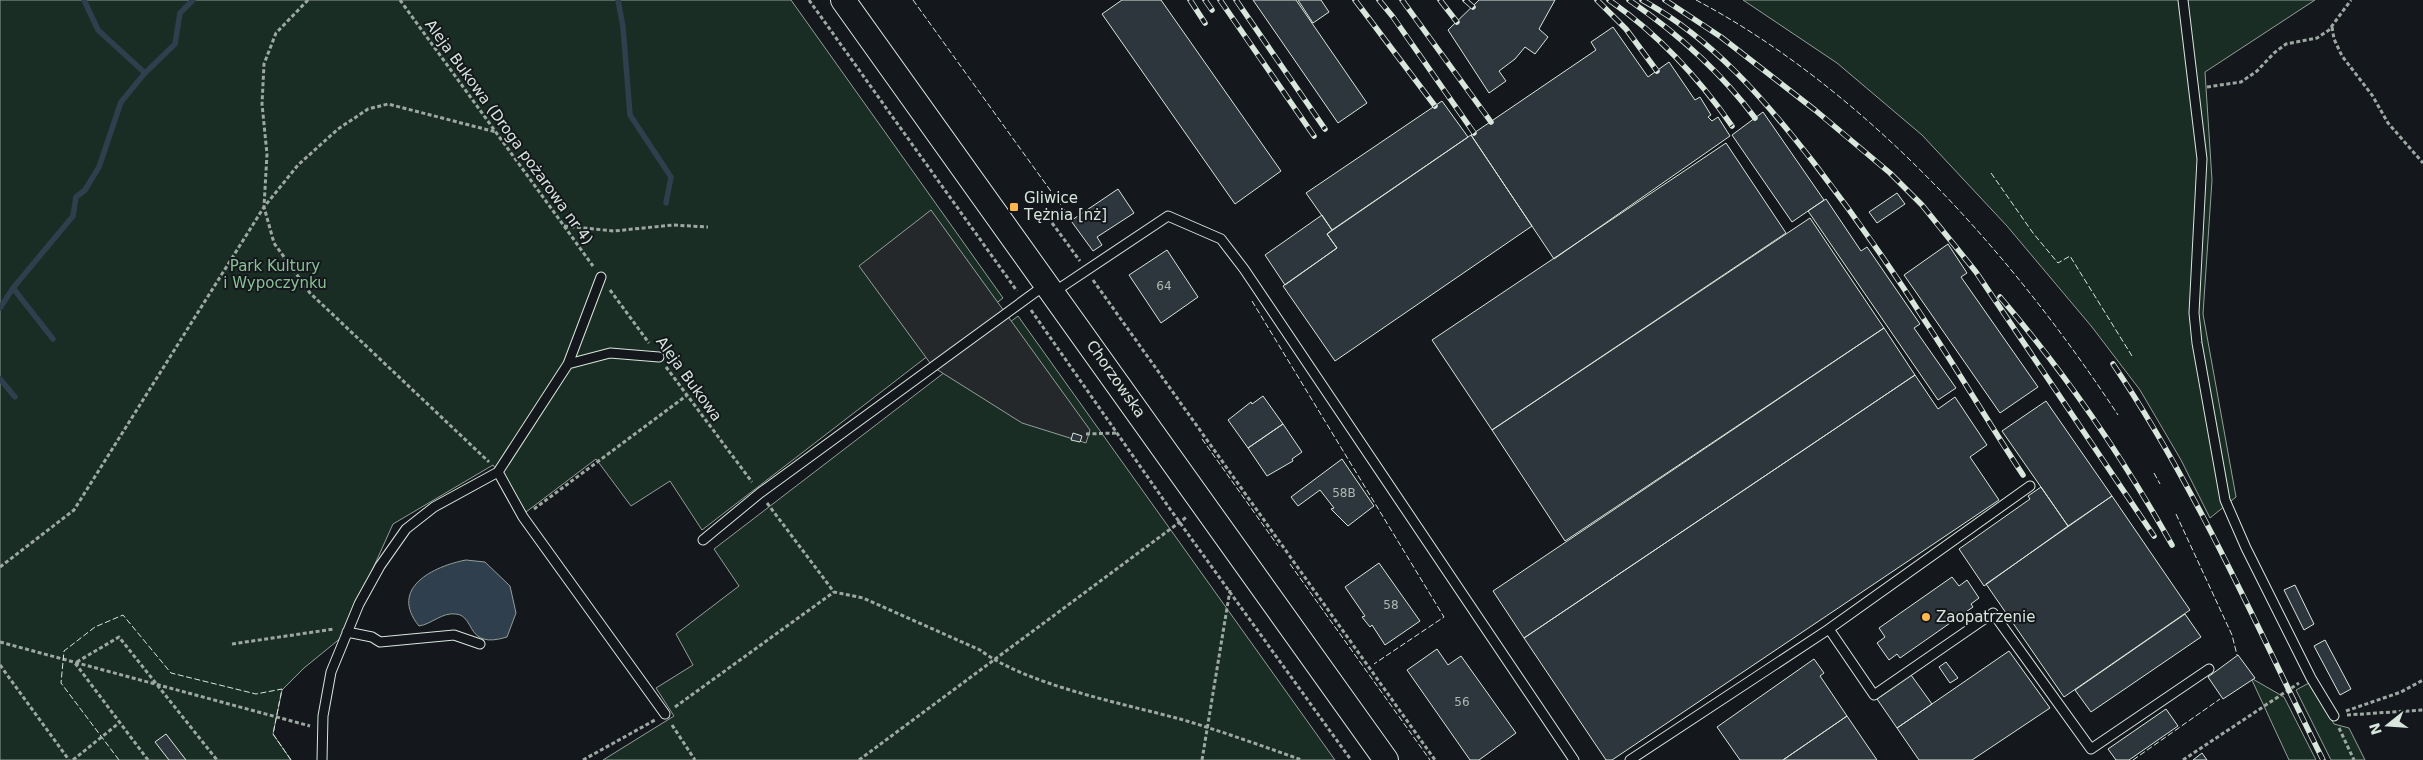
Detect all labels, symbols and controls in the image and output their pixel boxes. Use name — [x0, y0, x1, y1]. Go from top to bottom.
street label: Aleja Bukowa (Droga pożarowa nr 4) — [421, 16, 597, 248]
place label: Gliwice Tężnia [nż] — [1023, 189, 1107, 224]
marker: Gliwice Tężnia [nż] — [1008, 201, 1020, 213]
park label: Park Kultury i Wypoczynku — [223, 257, 327, 292]
house number: 64 — [1156, 279, 1172, 293]
street label: Aleja Bukowa — [652, 333, 726, 425]
street label: Chorzowska — [1083, 337, 1149, 421]
house number: 58B — [1332, 486, 1356, 500]
house number: 58 — [1383, 598, 1399, 612]
place label: Zaopatrzenie — [1936, 608, 2035, 626]
marker: Zaopatrzenie — [1920, 611, 1932, 623]
house number: 56 — [1454, 695, 1470, 709]
north arrow — [2363, 700, 2413, 750]
text: N — [2366, 721, 2385, 737]

